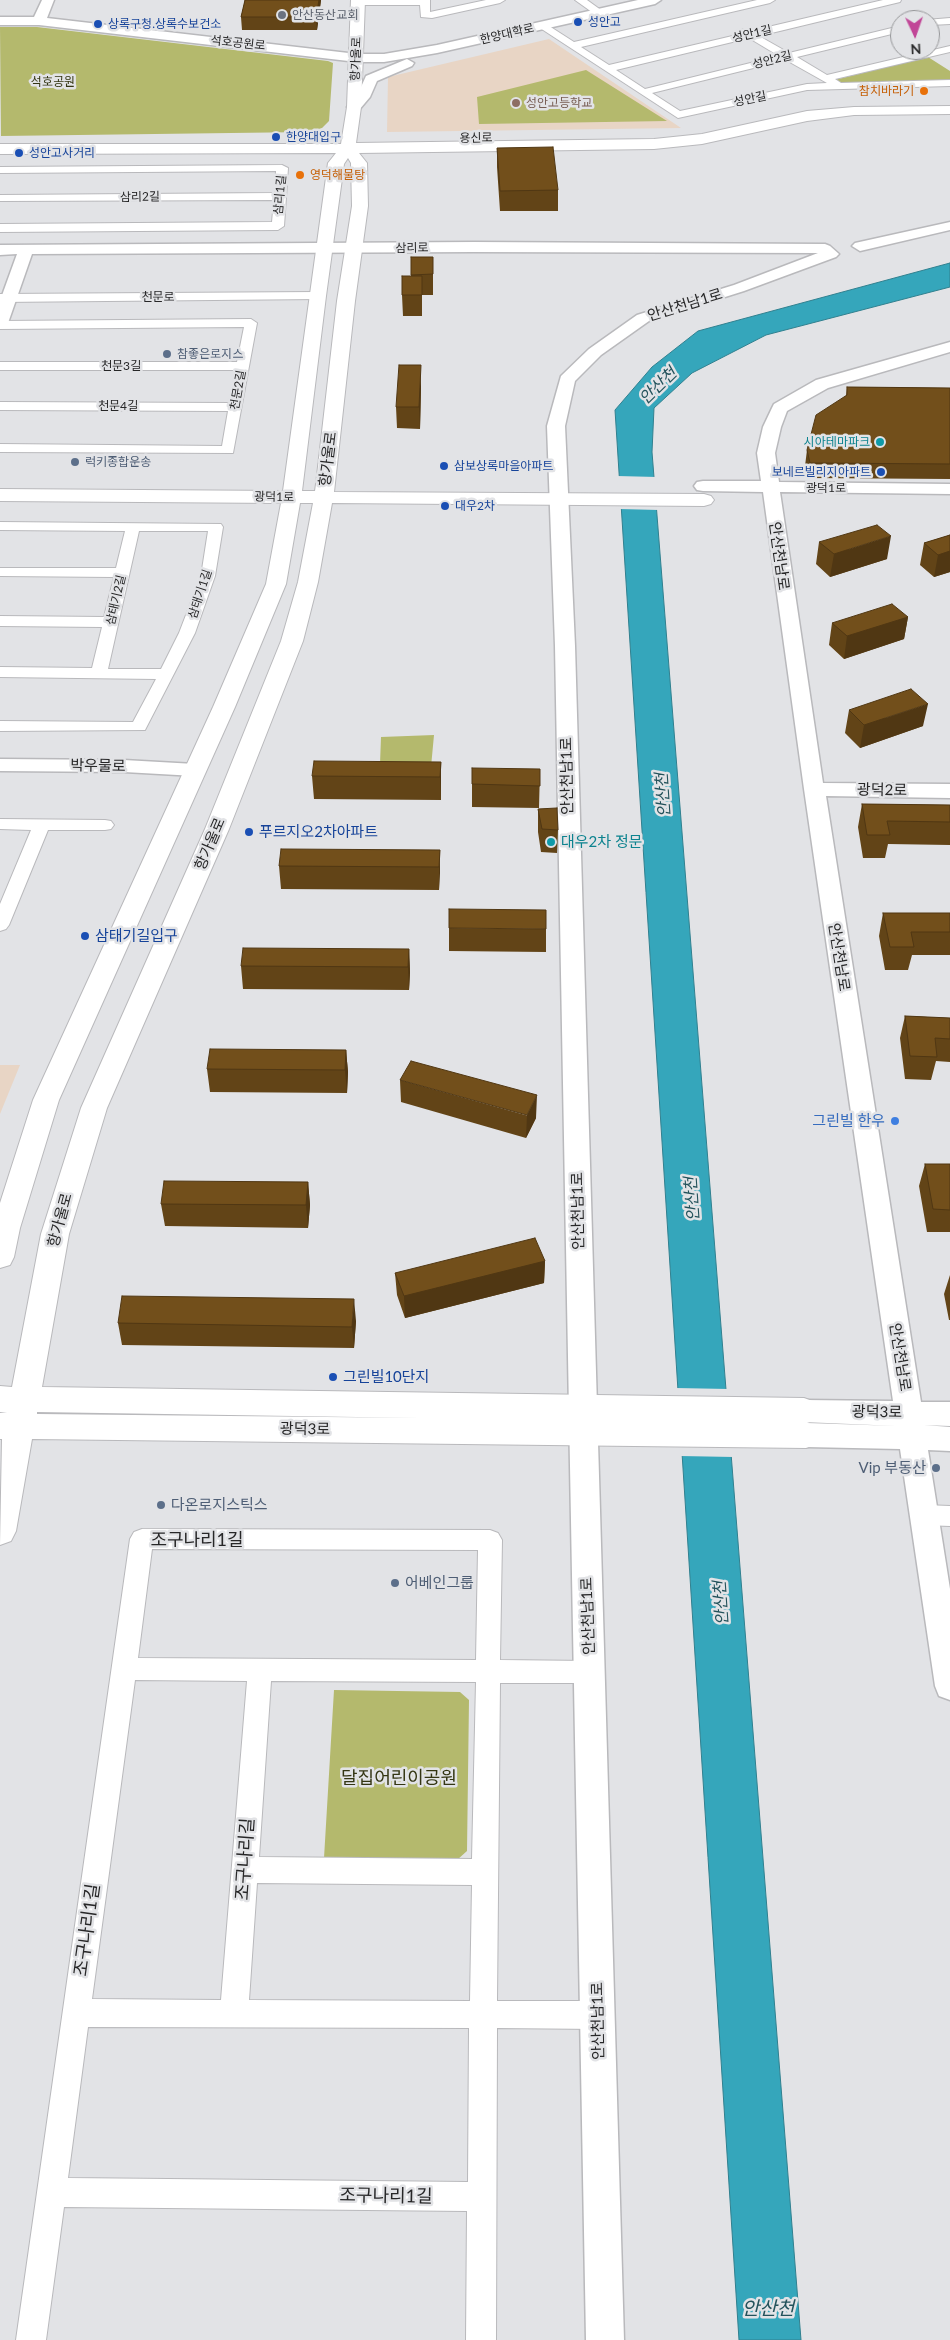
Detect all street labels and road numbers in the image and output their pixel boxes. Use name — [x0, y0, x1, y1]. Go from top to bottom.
street label: 한양대학로 — [478, 21, 536, 47]
street label: 성안1길 — [731, 22, 773, 46]
street label: 석호공원로 — [210, 33, 266, 53]
street label: 항가울로 — [348, 37, 364, 81]
street label: 성안2길 — [751, 48, 793, 72]
street label: 성안길 — [732, 89, 768, 109]
street label: 용신로 — [459, 131, 493, 145]
street label: 삼리1길 — [271, 174, 289, 216]
street label: 삼리2길 — [120, 189, 160, 205]
street label: 삼리로 — [395, 241, 429, 255]
street label: 안산천남1로 — [645, 285, 725, 325]
street label: 천문로 — [141, 290, 175, 304]
street label: 천문3길 — [101, 359, 141, 373]
street label: 천문2길 — [227, 369, 249, 411]
street label: 천문4길 — [98, 399, 138, 413]
street label: 항가울로 — [316, 431, 340, 487]
street label: 광덕1로 — [806, 481, 846, 495]
street label: 광덕1로 — [254, 489, 294, 505]
street label: 안산천남로 — [765, 521, 793, 591]
street label: 삼태기1길 — [185, 567, 215, 621]
street label: 삼태기2길 — [103, 573, 129, 627]
street label: 안산천남1로 — [557, 737, 577, 815]
street label: 박우물로 — [70, 757, 126, 775]
street label: 광덕2로 — [857, 781, 907, 799]
street label: 항가울로 — [191, 815, 229, 873]
street label: 안산천남로 — [825, 922, 853, 992]
street label: 안산천남1로 — [568, 1172, 588, 1250]
street label: 항가울로 — [44, 1191, 76, 1249]
street label: 안산천남로 — [886, 1322, 914, 1392]
street label: 광덕3로 — [852, 1403, 902, 1421]
street label: 광덕3로 — [280, 1420, 330, 1438]
street label: 조구나리1길 — [150, 1529, 244, 1551]
street label: 안산천남1로 — [578, 1577, 598, 1655]
street label: 조구나리길 — [231, 1817, 259, 1901]
street label: 조구나리1길 — [70, 1882, 104, 1978]
street label: 안산천남1로 — [588, 1982, 608, 2060]
street label: 조구나리1길 — [339, 2184, 433, 2208]

